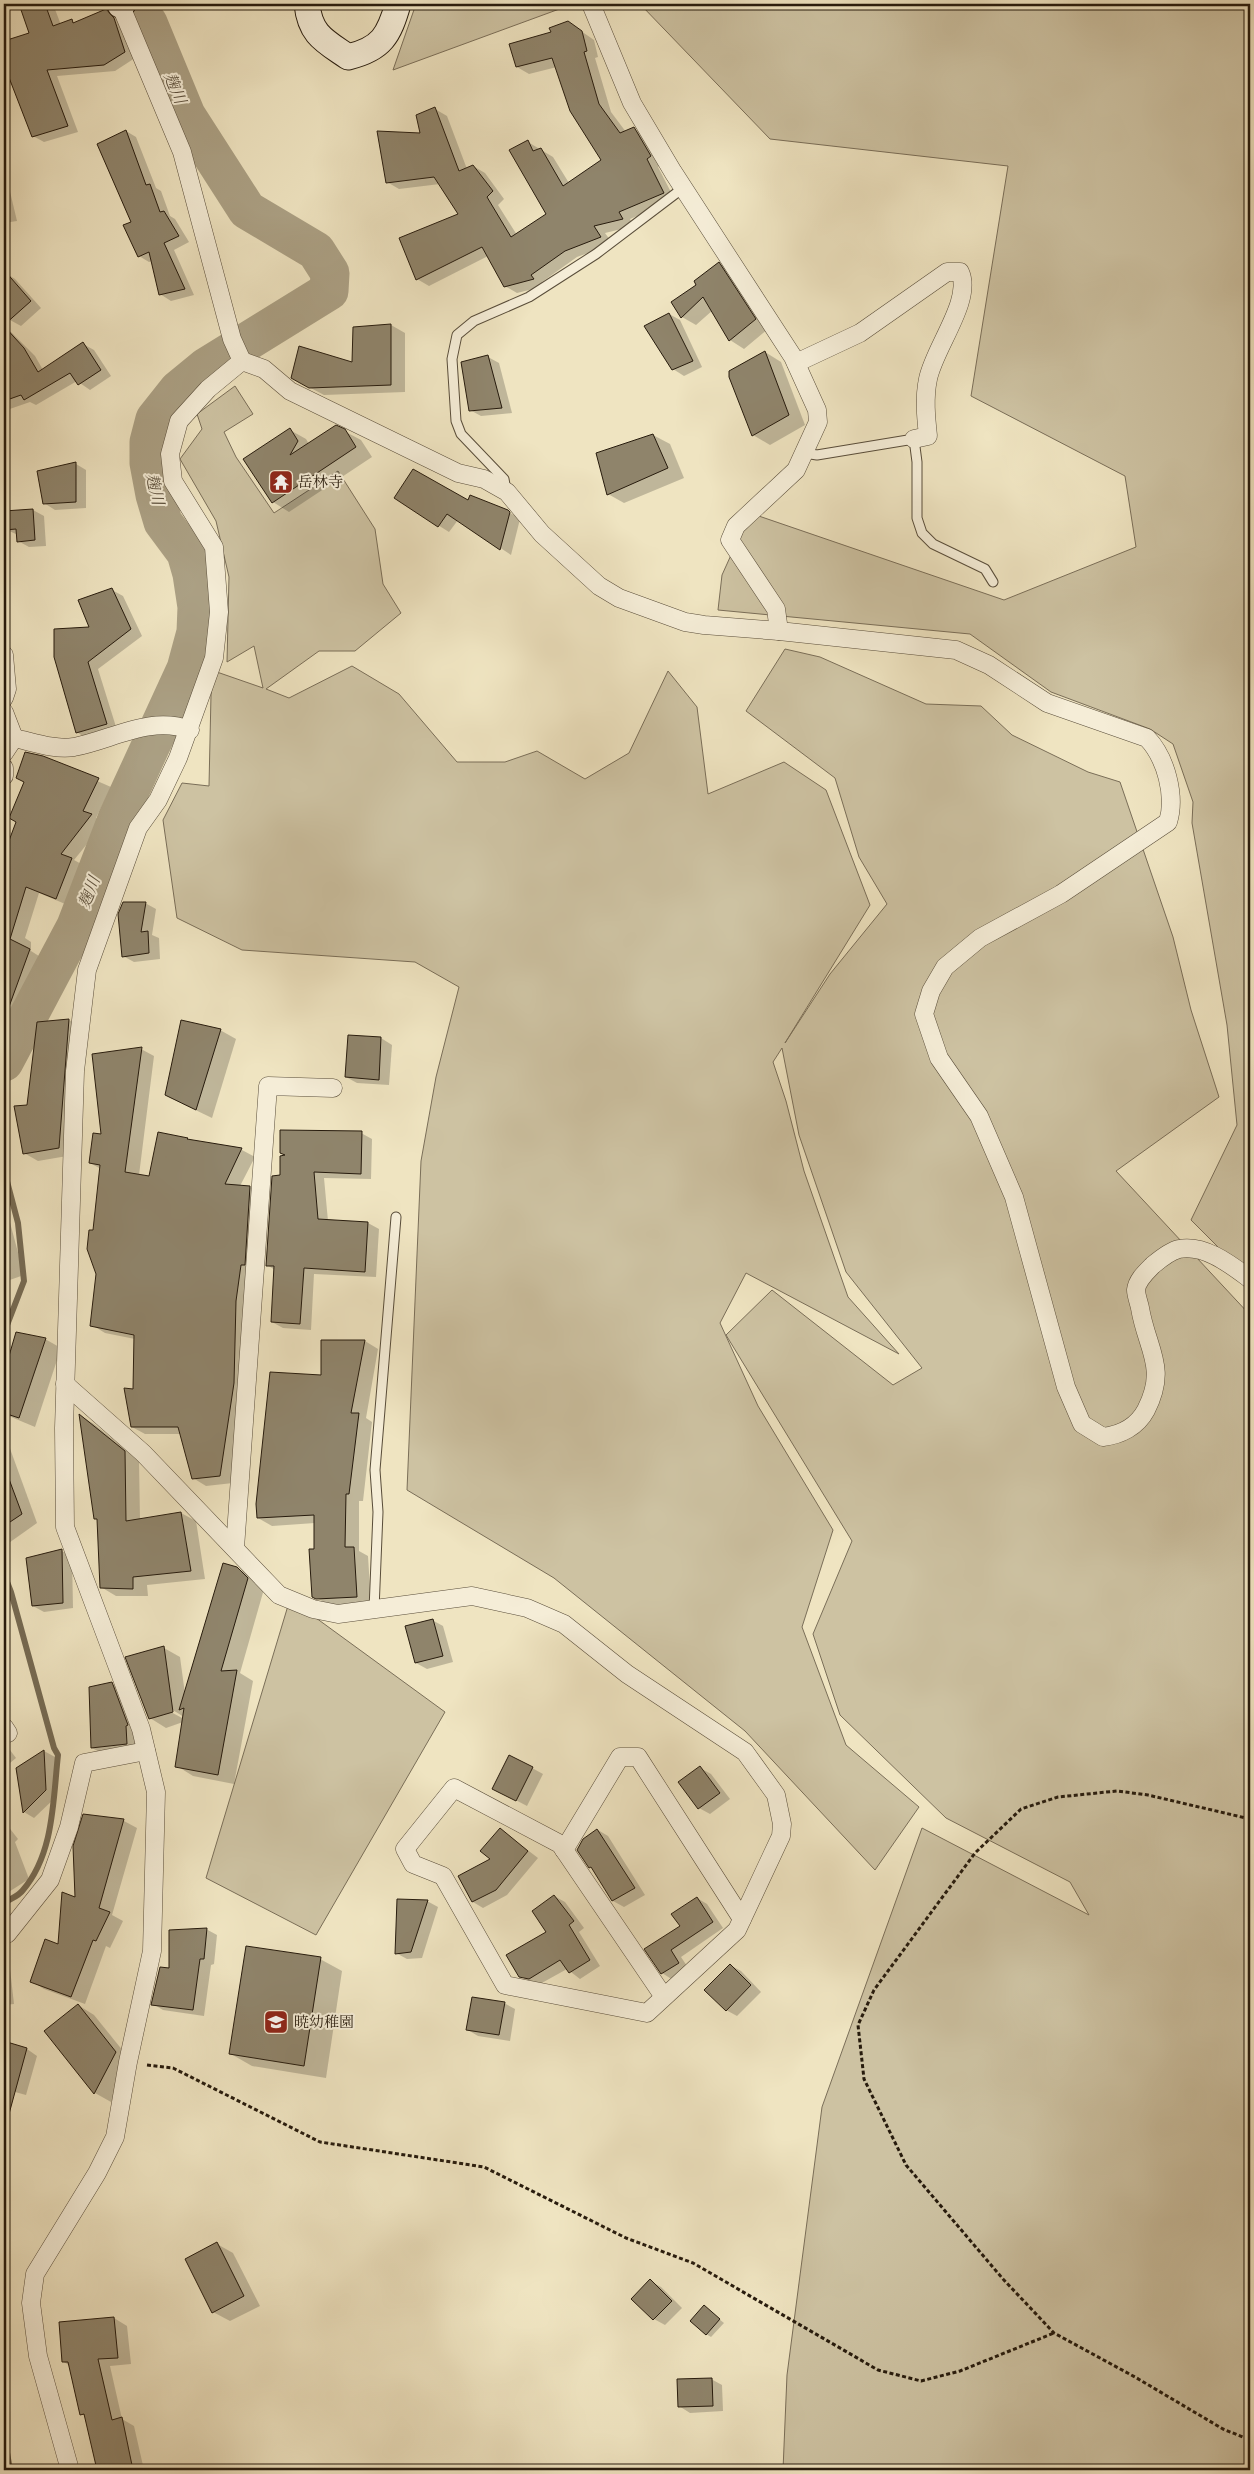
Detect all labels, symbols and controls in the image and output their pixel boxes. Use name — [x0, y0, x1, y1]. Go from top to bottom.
water label: 麹川 — [160, 70, 191, 108]
temple icon: 岳林寺 — [268, 469, 294, 495]
water label: 麹川 — [142, 471, 168, 509]
place label: 岳林寺 — [298, 473, 343, 491]
water label: 麹川 — [74, 872, 104, 910]
school or university icon: 暁幼稚園 — [263, 2009, 289, 2035]
place label: 暁幼稚園 — [294, 2013, 354, 2031]

